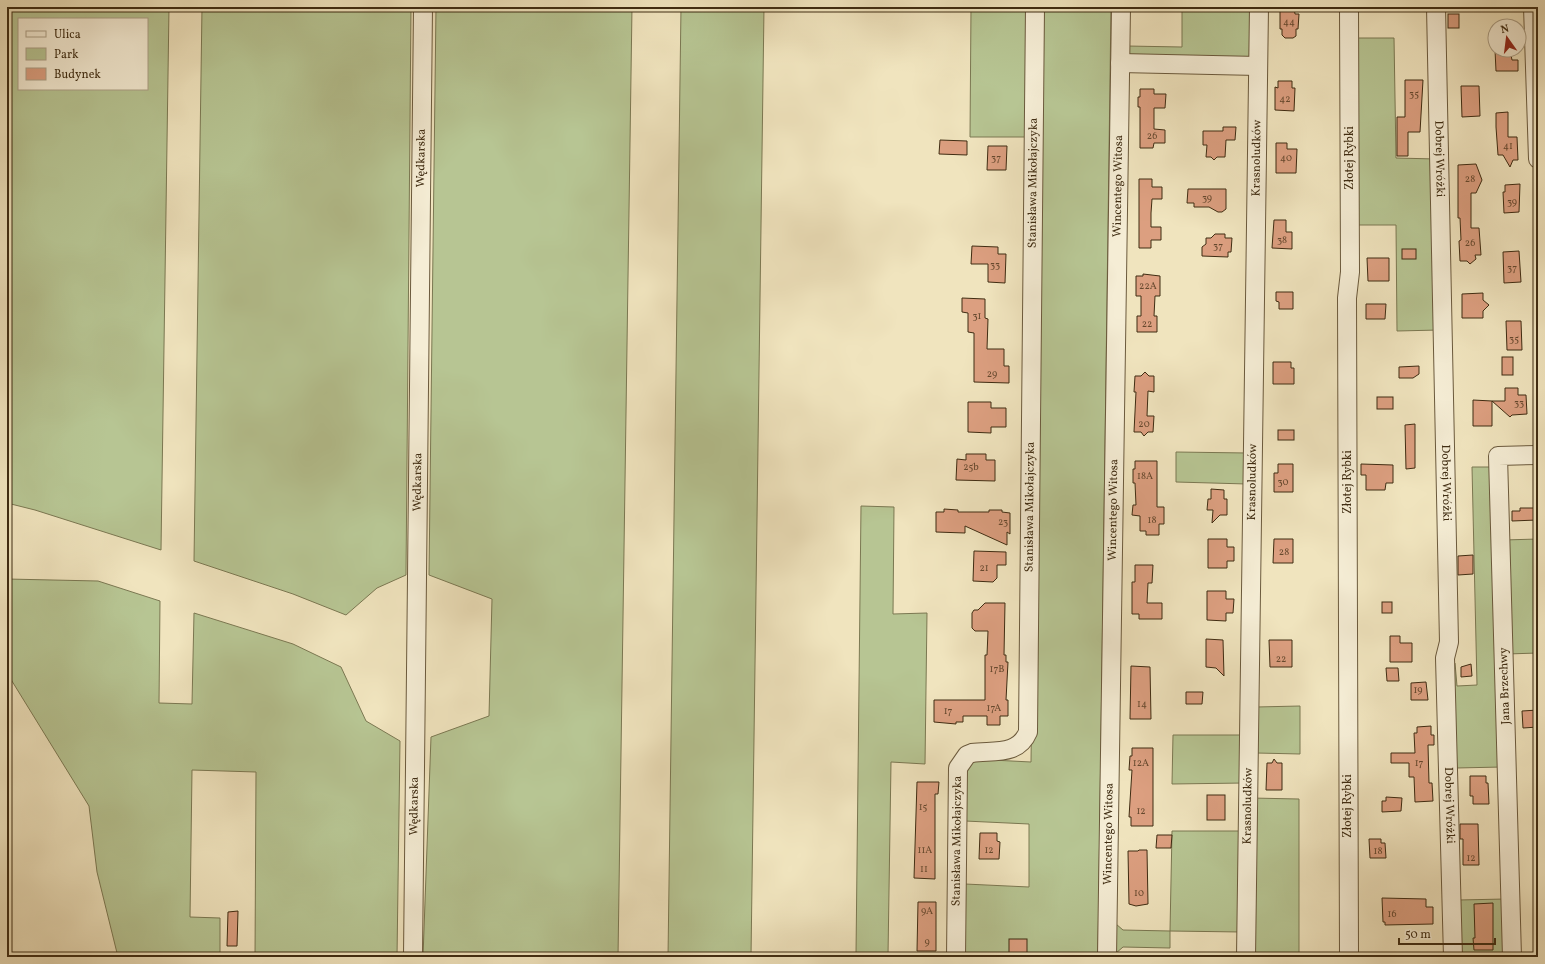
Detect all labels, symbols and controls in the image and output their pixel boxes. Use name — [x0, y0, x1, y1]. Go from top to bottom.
house number: 44 — [1283, 15, 1295, 29]
legend — [18, 18, 148, 90]
north arrow — [1487, 18, 1527, 58]
text: N — [1499, 22, 1511, 38]
text: Ulica — [54, 27, 81, 43]
text: Park — [54, 47, 79, 63]
text: Budynek — [54, 67, 101, 83]
house number: 35 — [1409, 87, 1419, 101]
house number: 42 — [1279, 92, 1291, 106]
street label: Stanisława Mikołajczyka — [1025, 118, 1042, 248]
street label: Krasnoludków — [1248, 119, 1265, 197]
street label: Dobrej Wróżki — [1430, 120, 1448, 198]
street label: Złotej Rybki — [1342, 126, 1358, 190]
street label: Wędkarska — [413, 129, 430, 188]
house number: 26 — [1147, 129, 1157, 143]
street label: Wincentego Witosa — [1110, 135, 1127, 237]
house number: 41 — [1503, 139, 1513, 153]
house number: 37 — [991, 151, 1001, 165]
house number: 40 — [1280, 151, 1292, 165]
house number: 28 — [1465, 172, 1475, 186]
house number: 39 — [1202, 191, 1212, 205]
house number: 39 — [1507, 195, 1517, 209]
house number: 38 — [1277, 233, 1287, 247]
house number: 26 — [1465, 236, 1475, 250]
house number: 37 — [1213, 239, 1223, 253]
house number: 33 — [990, 258, 1000, 272]
house number: 37 — [1507, 261, 1517, 275]
house number: 22A — [1139, 279, 1157, 293]
house number: 31 — [972, 309, 982, 323]
house number: 22 — [1142, 317, 1152, 331]
house number: 35 — [1509, 332, 1519, 346]
house number: 29 — [987, 367, 997, 381]
house number: 33 — [1514, 396, 1524, 410]
house number: 20 — [1138, 417, 1150, 431]
street label: Stanisława Mikołajczyka — [1022, 442, 1039, 572]
street label: Krasnoludków — [1244, 443, 1261, 521]
street label: Dobrej Wróżki — [1437, 444, 1455, 522]
street label: Złotej Rybki — [1340, 450, 1356, 514]
street label: Wędkarska — [410, 453, 426, 512]
street label: Wincentego Witosa — [1105, 459, 1122, 561]
house number: 25b — [963, 460, 979, 474]
house number: 18A — [1137, 469, 1153, 483]
house number: 30 — [1278, 475, 1288, 489]
house number: 18 — [1148, 513, 1156, 527]
house number: 23 — [998, 515, 1008, 529]
house number: 28 — [1279, 545, 1289, 559]
house number: 21 — [979, 561, 989, 575]
street label: Jana Brzechwy — [1496, 647, 1514, 725]
house number: 22 — [1276, 652, 1286, 666]
house number: 17B — [990, 662, 1004, 676]
house number: 19 — [1413, 683, 1423, 697]
house number: 14 — [1137, 697, 1147, 711]
house number: 17A — [987, 701, 1001, 715]
house number: 17 — [944, 704, 953, 718]
house number: 12A — [1133, 756, 1149, 770]
house number: 17 — [1415, 756, 1424, 770]
street label: Krasnoludków — [1240, 767, 1257, 845]
street label: Dobrej Wróżki — [1440, 767, 1458, 844]
street label: Złotej Rybki — [1340, 774, 1356, 838]
street label: Stanisława Mikołajczyka — [949, 776, 966, 906]
street label: Wędkarska — [406, 777, 423, 835]
street label: Wincentego Witosa — [1100, 783, 1118, 885]
house number: 15 — [919, 800, 928, 814]
house number: 12 — [1136, 804, 1146, 818]
house number: 11A — [918, 843, 932, 857]
house number: 12 — [984, 843, 994, 857]
house number: 18 — [1374, 844, 1382, 858]
house number: 12 — [1466, 851, 1476, 865]
house number: 11 — [920, 862, 928, 876]
house number: 10 — [1134, 886, 1144, 900]
house number: 9A — [921, 904, 933, 918]
house number: 16 — [1388, 907, 1396, 921]
scale bar — [1399, 920, 1495, 946]
text: 50 m — [1405, 927, 1431, 943]
house number: 9 — [924, 935, 930, 949]

